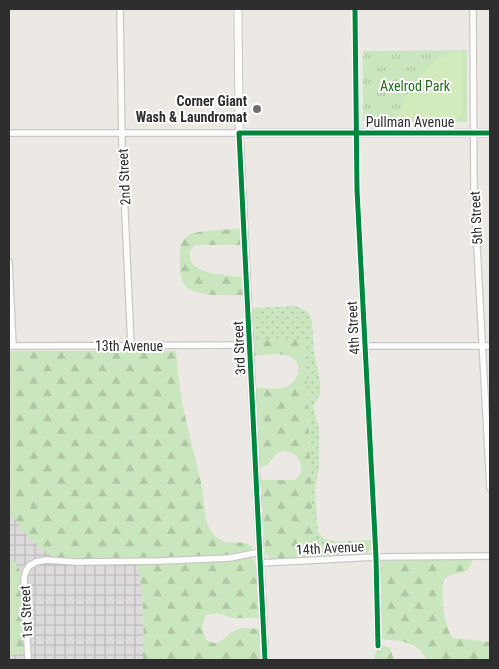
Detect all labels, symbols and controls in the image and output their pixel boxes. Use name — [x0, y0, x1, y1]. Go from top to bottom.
park label: Axelrod Park — [380, 78, 451, 94]
place label: Corner Giant Wash & Laundromat — [136, 93, 247, 125]
marker: Corner Giant Wash & Laundromat — [251, 103, 263, 115]
street label: Pullman Avenue — [366, 114, 455, 130]
street label: 2nd Street — [115, 148, 133, 206]
street label: 5th Street — [467, 191, 485, 245]
street label: 4th Street — [344, 301, 362, 355]
street label: 3rd Street — [230, 321, 248, 375]
street label: 13th Avenue — [95, 338, 164, 354]
street label: 14th Avenue — [296, 538, 365, 558]
street label: 1st Street — [17, 585, 35, 639]

